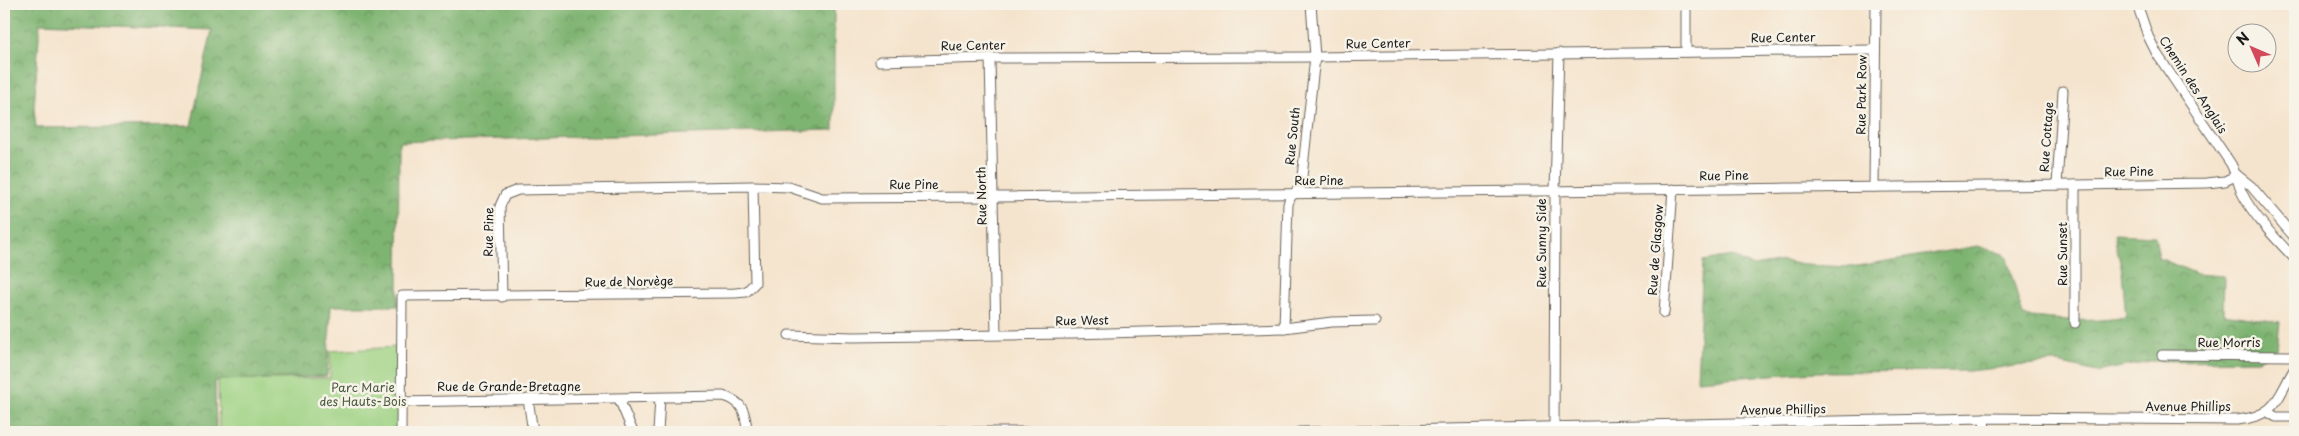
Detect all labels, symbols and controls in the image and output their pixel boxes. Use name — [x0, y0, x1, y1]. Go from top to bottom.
north arrow — [2226, 22, 2276, 72]
street label: Rue Center — [1750, 27, 1816, 47]
text: N — [2231, 27, 2254, 50]
street label: Chemin des Anglais — [2156, 32, 2232, 137]
street label: Rue Center — [1345, 33, 1411, 53]
street label: Rue Center — [940, 35, 1006, 55]
street label: Rue Park Row — [1851, 54, 1871, 135]
street label: Rue Cottage — [2035, 101, 2057, 173]
street label: Rue South — [1280, 106, 1304, 166]
street label: Rue Pine — [2104, 162, 2154, 180]
street label: Rue North — [971, 166, 991, 226]
street label: Rue Pine — [1699, 166, 1749, 184]
street label: Rue Pine — [1294, 171, 1344, 189]
street label: Rue Pine — [889, 175, 939, 193]
street label: Rue Sunny Side — [1532, 198, 1550, 288]
street label: Rue de Glasgow — [1643, 204, 1667, 296]
street label: Rue Pine — [479, 207, 497, 257]
street label: Rue Sunset — [2053, 222, 2071, 286]
street label: Rue de Norvège — [585, 271, 673, 291]
street label: Rue West — [1055, 311, 1109, 329]
street label: Rue Morris — [2197, 333, 2261, 351]
street label: Rue de Grande-Bretagne — [437, 377, 581, 395]
park label: Parc Marie des Hauts-Bois — [320, 378, 407, 410]
street label: Avenue Phillips — [2145, 397, 2231, 415]
street label: Avenue Phillips — [1740, 399, 1827, 419]

